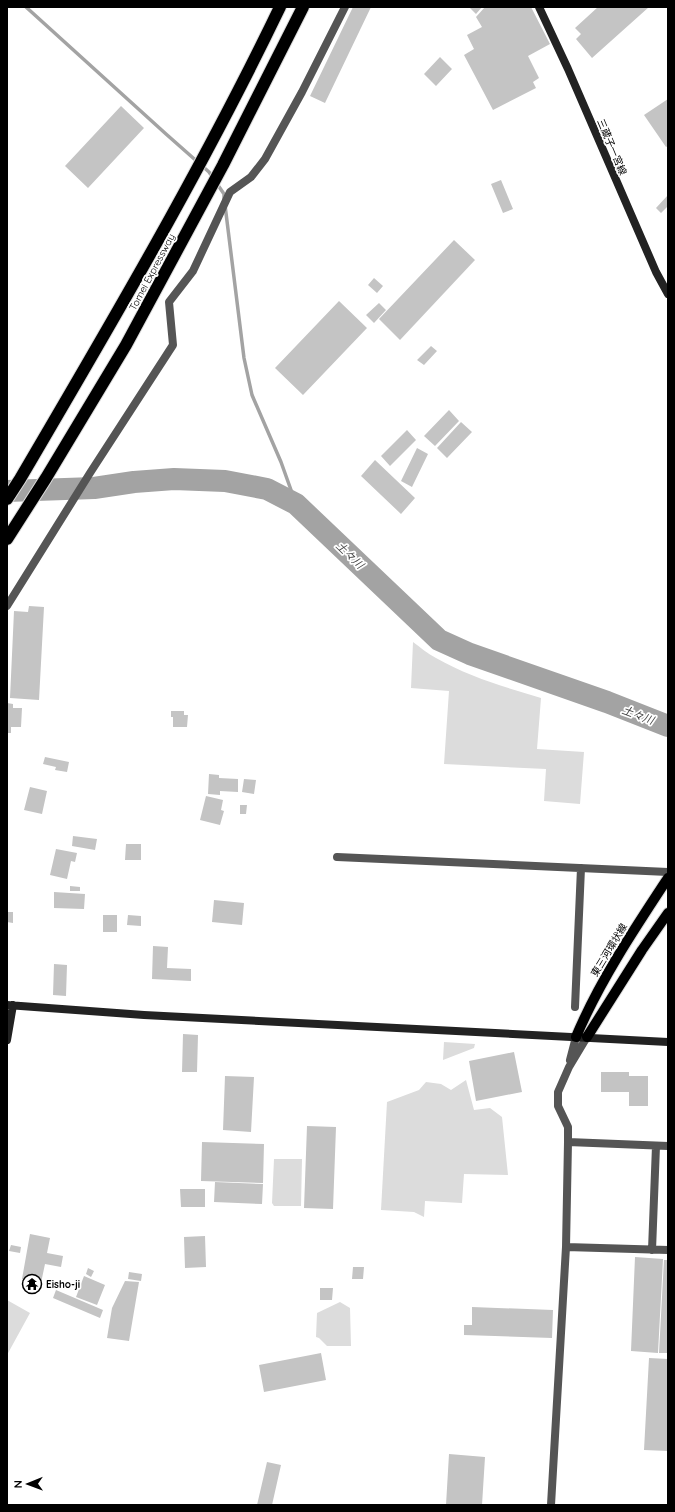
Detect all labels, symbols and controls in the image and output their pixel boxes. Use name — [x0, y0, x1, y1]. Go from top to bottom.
street label: 三蔵子一宮線 — [594, 117, 630, 177]
street label: Tomei Expressway — [126, 231, 178, 313]
water label: 土々川 — [333, 539, 367, 572]
water label: 土々川 — [620, 703, 657, 728]
street label: 東三河環状線 — [588, 921, 630, 979]
temple icon: Eisho-ji — [21, 1273, 43, 1295]
place label: Eisho-ji — [46, 1278, 80, 1291]
north arrow — [8, 1464, 48, 1504]
text: N — [11, 1480, 25, 1488]

